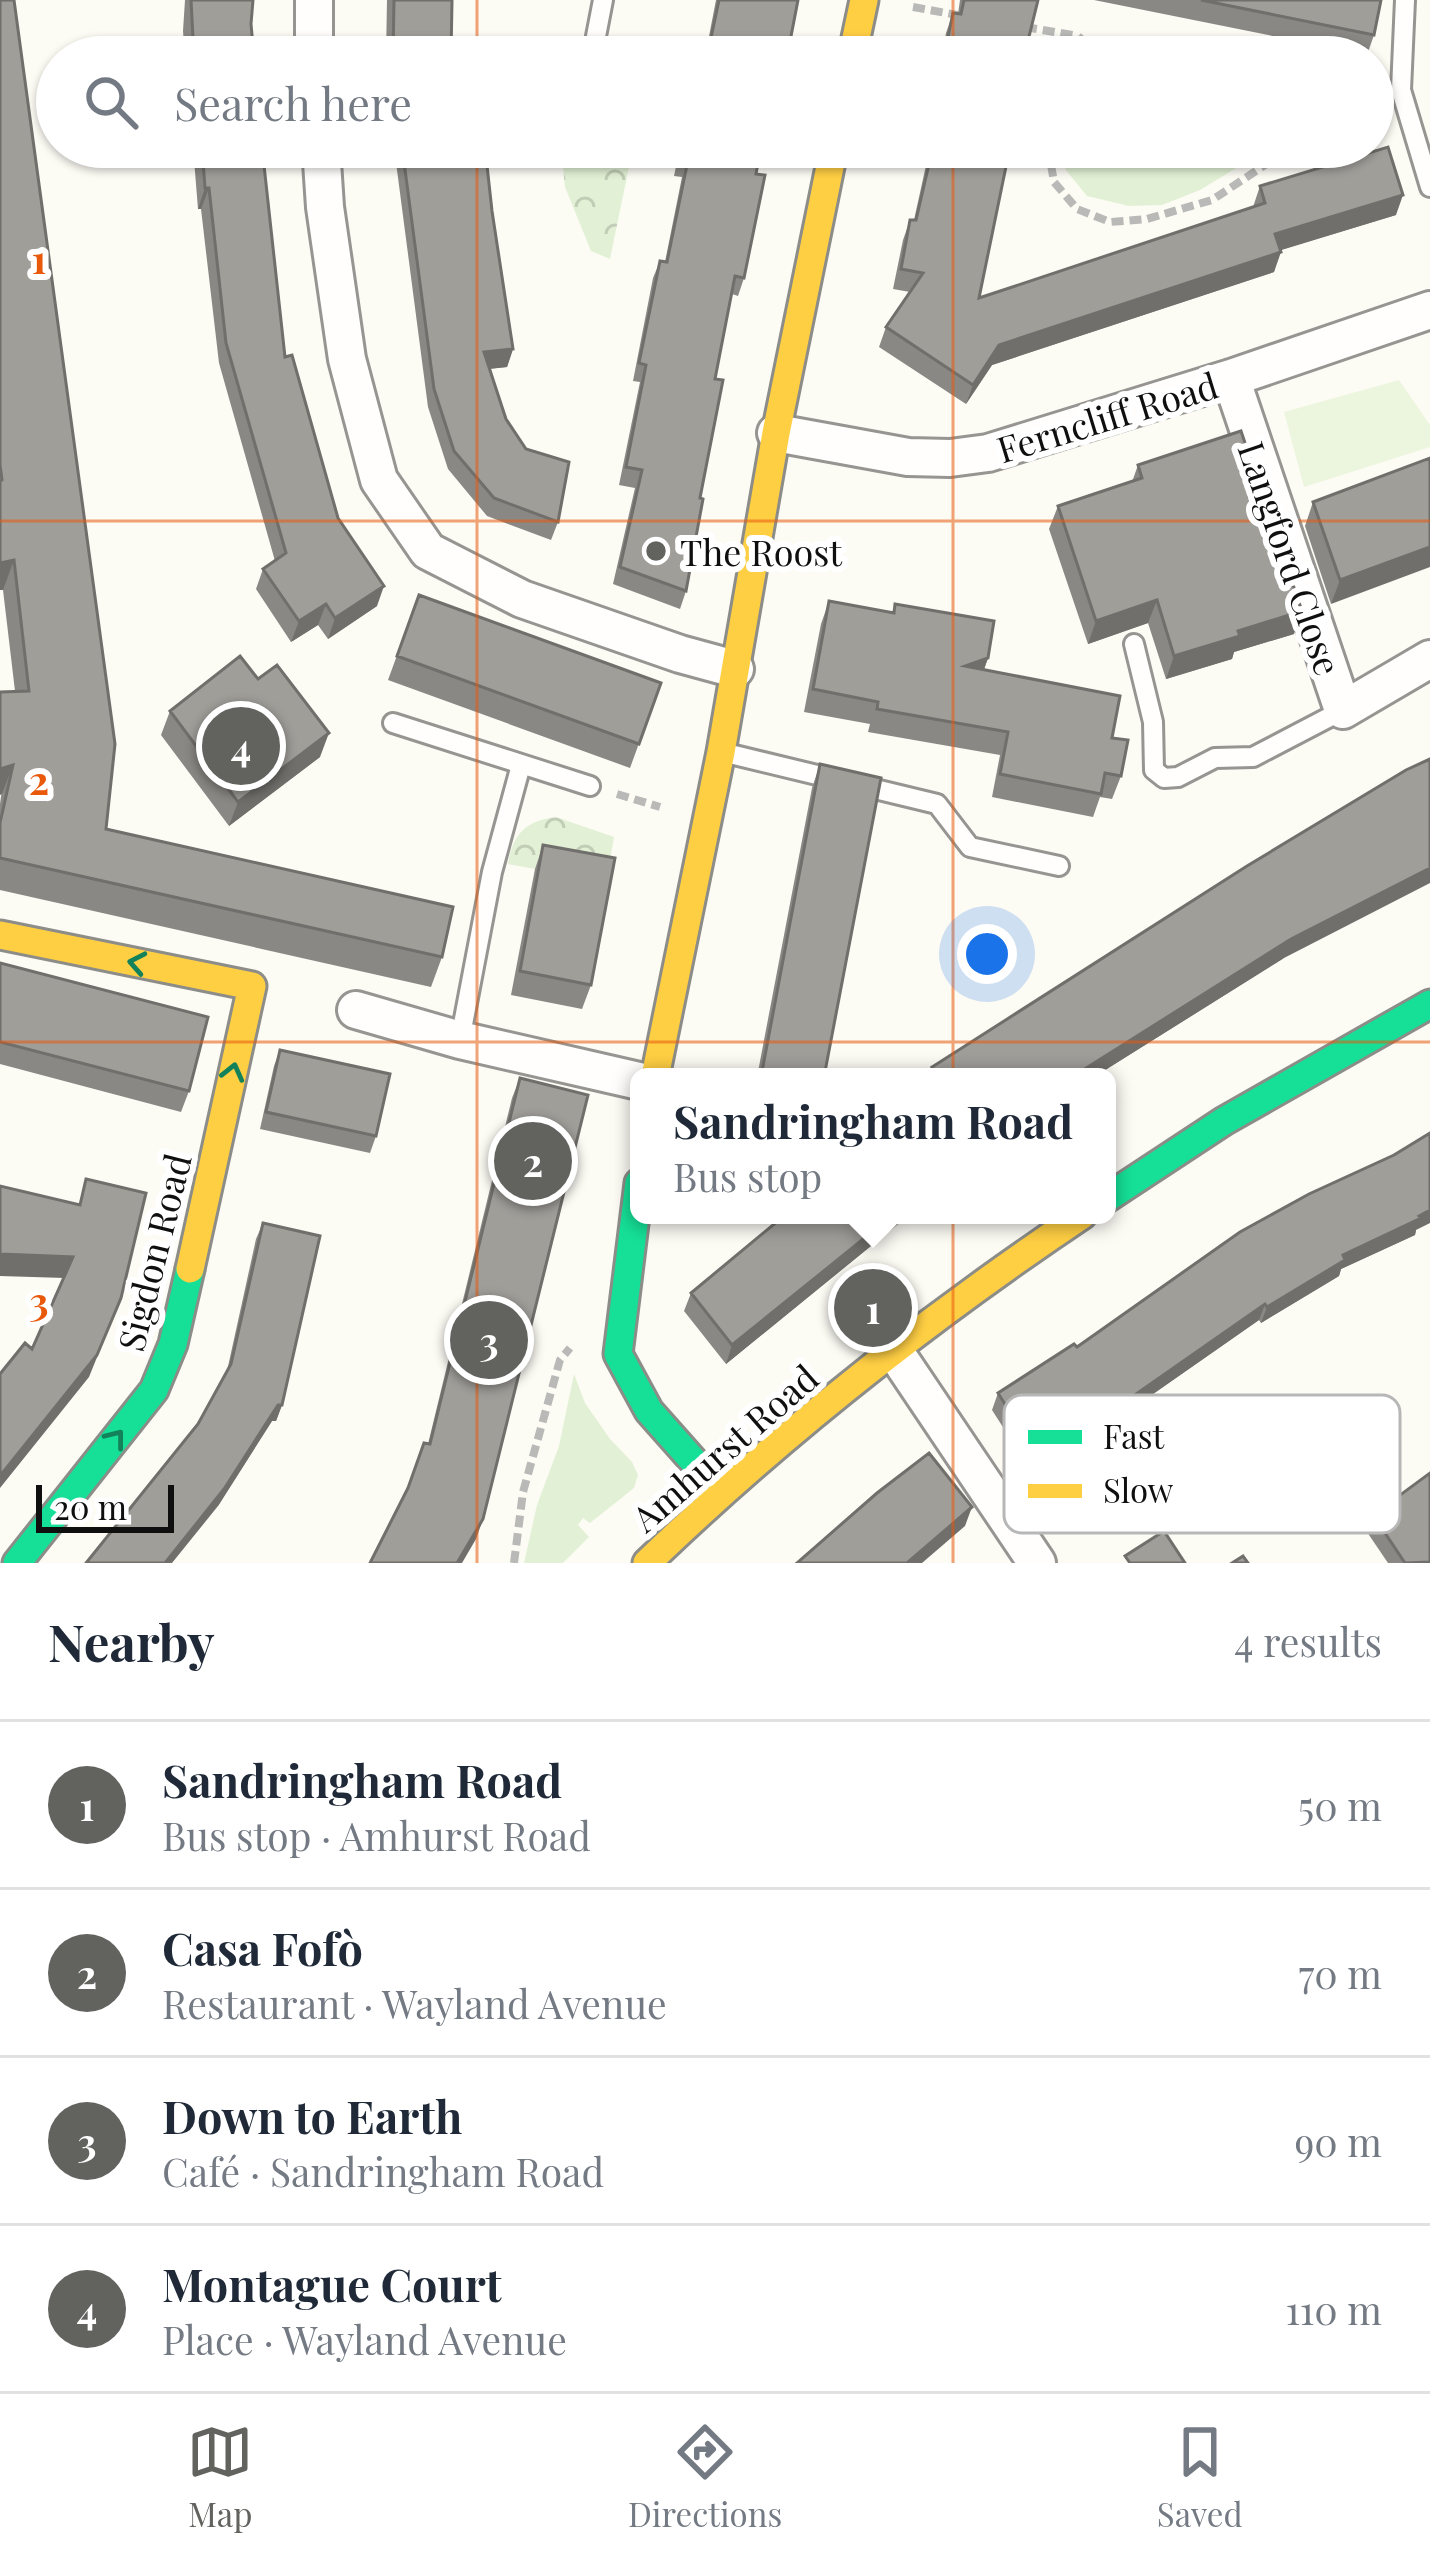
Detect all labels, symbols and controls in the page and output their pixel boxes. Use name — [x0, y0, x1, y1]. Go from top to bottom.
search box — [36, 36, 1394, 168]
icon: search — [78, 69, 144, 135]
text: Search here — [174, 72, 412, 132]
text: 1 — [32, 232, 46, 284]
street label: Ferncliff Road — [991, 360, 1223, 472]
street label: Langford Close — [1229, 435, 1353, 681]
place label: The Roost — [680, 527, 843, 575]
marker: The Roost — [643, 538, 669, 564]
pin: 4 — [202, 701, 280, 791]
text: 2 — [29, 753, 49, 805]
your location — [957, 924, 1017, 984]
one-way arrow — [128, 951, 148, 976]
one-way arrow — [219, 1062, 244, 1083]
popup — [630, 1068, 1116, 1224]
text: Sandringham Road — [673, 1090, 1073, 1150]
pin: 2 — [494, 1116, 572, 1206]
street label: Sigdon Road — [105, 1148, 201, 1356]
text: Bus stop — [673, 1150, 822, 1202]
pin: 1 — [834, 1263, 912, 1353]
text: 3 — [29, 1274, 49, 1326]
pin: 3 — [450, 1295, 528, 1385]
street label: Amhurst Road — [620, 1353, 827, 1542]
legend — [1004, 1395, 1400, 1533]
text: Fast — [1103, 1413, 1166, 1457]
one-way arrow — [102, 1430, 123, 1452]
text: Slow — [1103, 1467, 1174, 1511]
scale bar — [36, 1479, 174, 1532]
text: 20 m — [54, 1484, 127, 1528]
text: Nearby — [48, 1607, 214, 1675]
text: 4 results — [1234, 1615, 1382, 1667]
text: Sandringham Road — [162, 1749, 562, 1809]
text: 1 — [80, 1779, 94, 1831]
text: 50 m — [1298, 1779, 1382, 1831]
text: Bus stop · Amhurst Road — [162, 1809, 591, 1861]
text: Casa Fofò — [162, 1917, 363, 1977]
text: 2 — [77, 1947, 97, 1999]
text: 70 m — [1298, 1947, 1382, 1999]
text: Restaurant · Wayland Avenue — [162, 1977, 667, 2029]
text: Down to Earth — [162, 2085, 462, 2145]
text: 3 — [77, 2115, 97, 2167]
text: 90 m — [1294, 2115, 1382, 2167]
text: Café · Sandringham Road — [162, 2145, 604, 2197]
text: Montague Court — [162, 2253, 502, 2313]
text: 4 — [77, 2283, 97, 2335]
text: 110 m — [1285, 2283, 1382, 2335]
text: Place · Wayland Avenue — [162, 2313, 567, 2365]
tab: Map — [187, 2419, 253, 2535]
tab: Directions — [628, 2419, 782, 2535]
tab: Saved — [1157, 2419, 1243, 2535]

